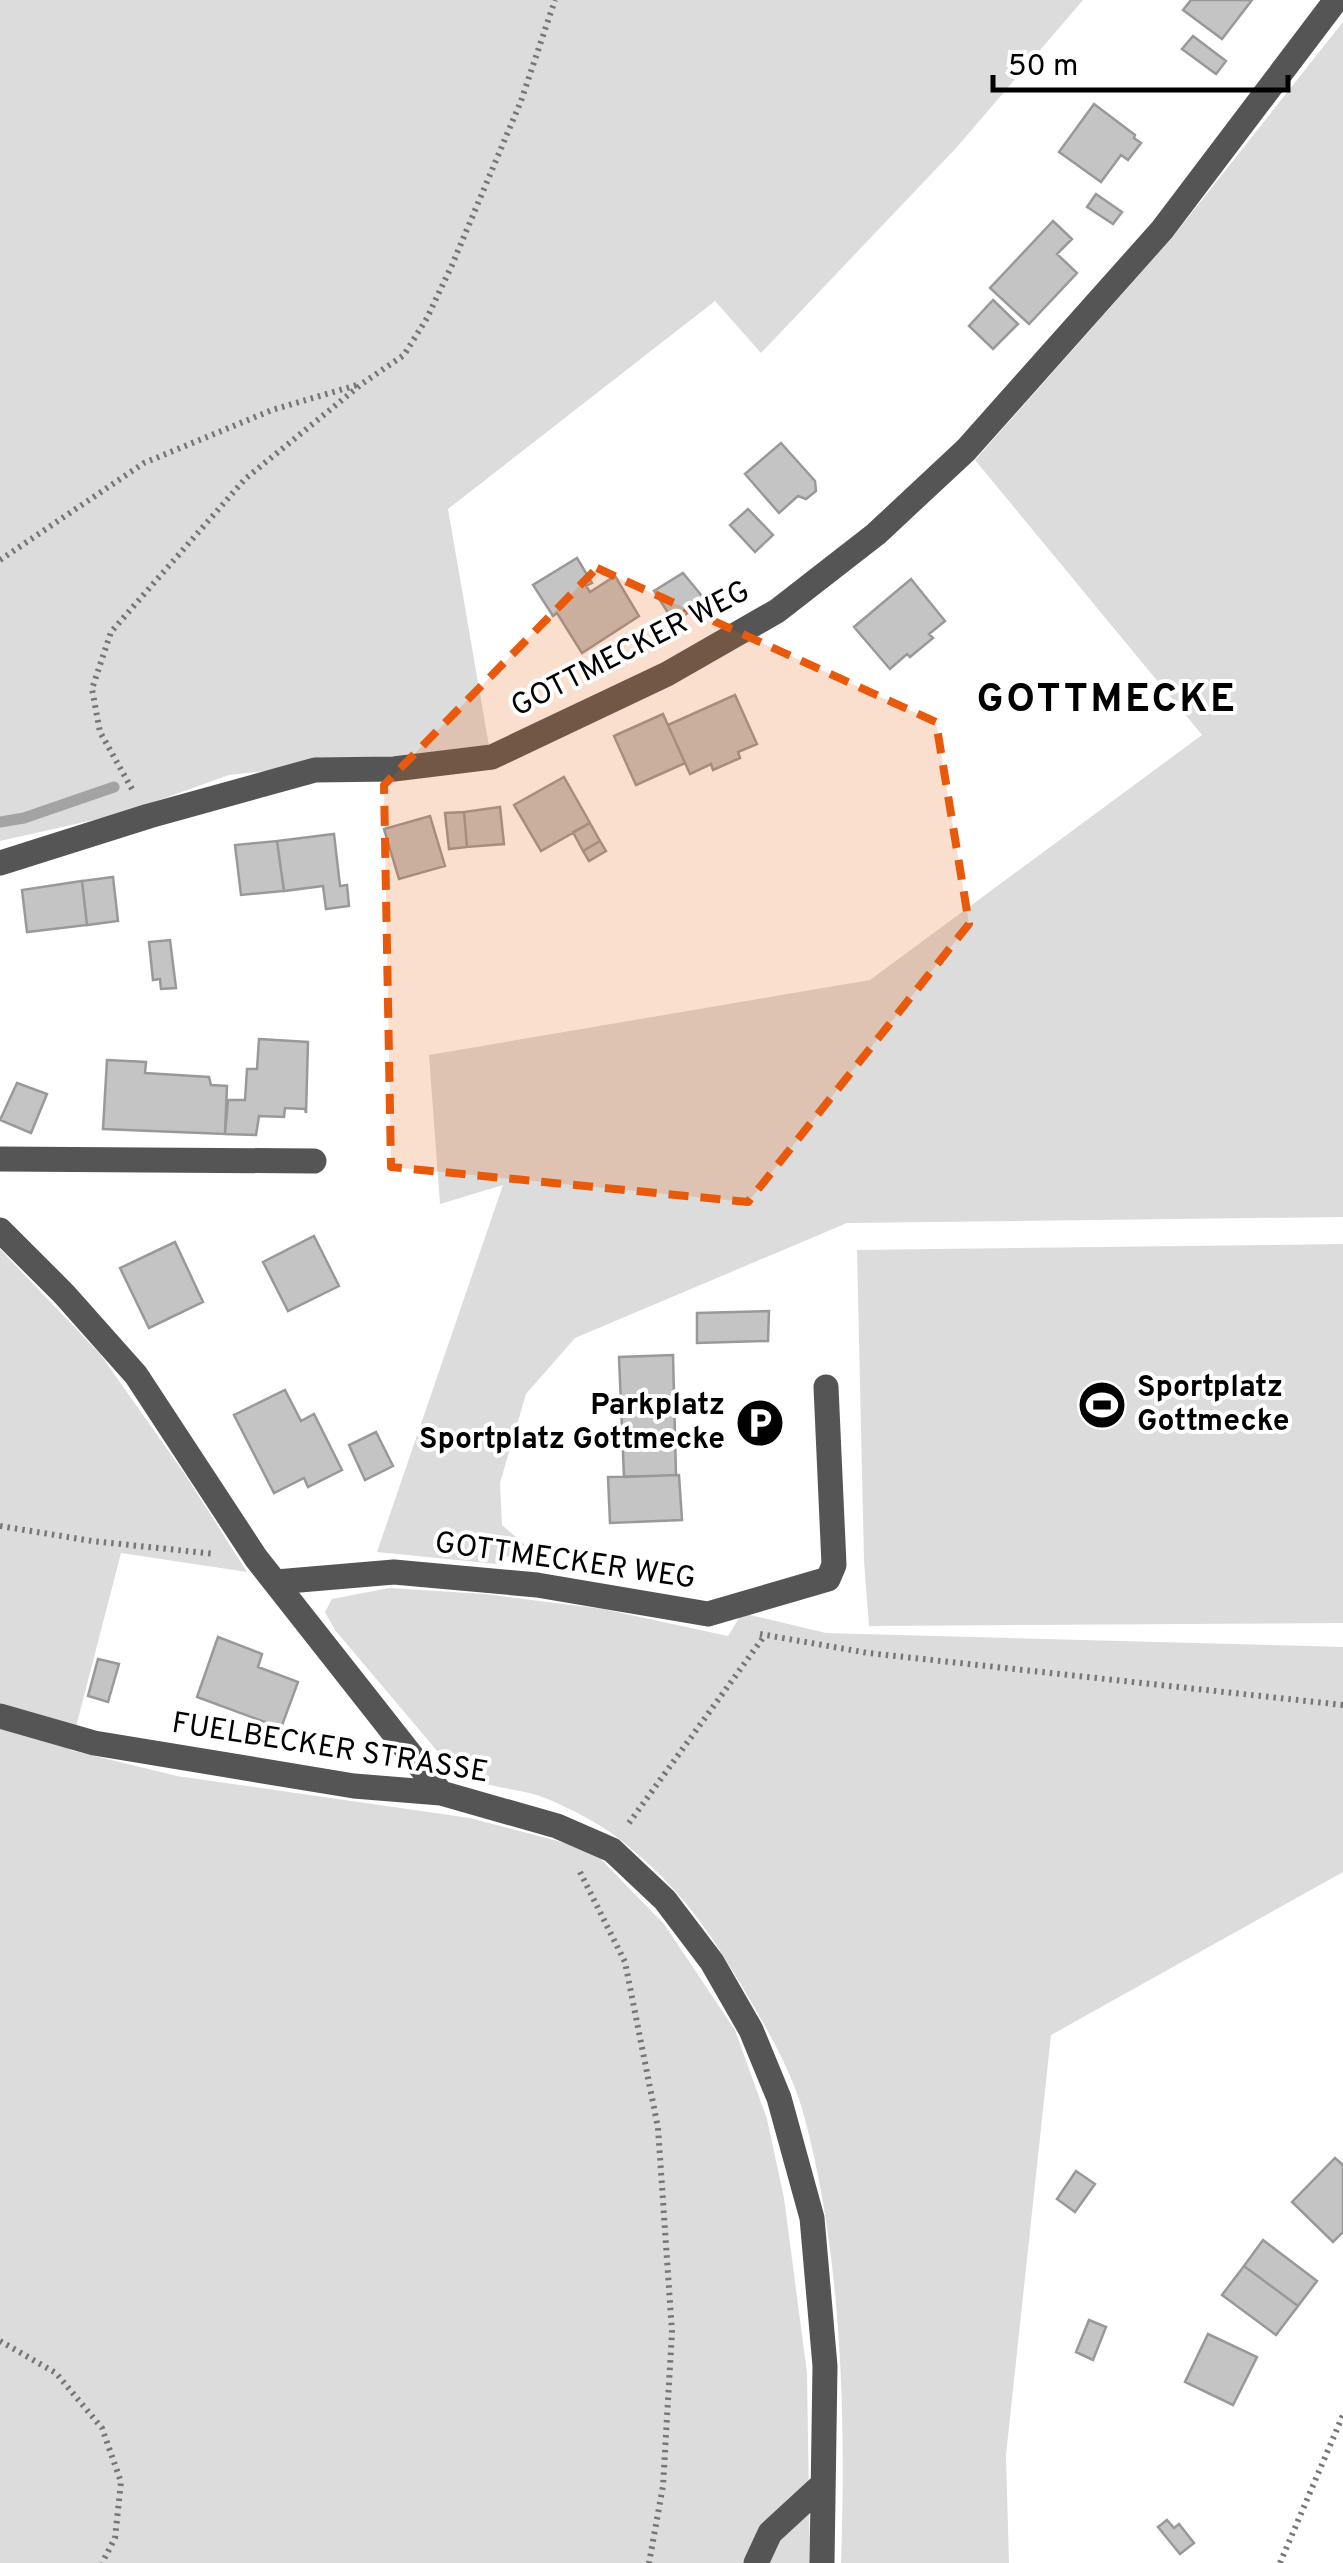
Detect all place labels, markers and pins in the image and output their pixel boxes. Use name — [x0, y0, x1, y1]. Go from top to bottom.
place label: Sportplatz Gottmecke — [1137, 1370, 1289, 1441]
sports icon: Sportplatz Gottmecke — [1076, 1379, 1128, 1431]
place label: Parkplatz Sportplatz Gottmecke — [419, 1388, 725, 1459]
parking icon: Parkplatz Sportplatz Gottmecke — [734, 1397, 786, 1449]

